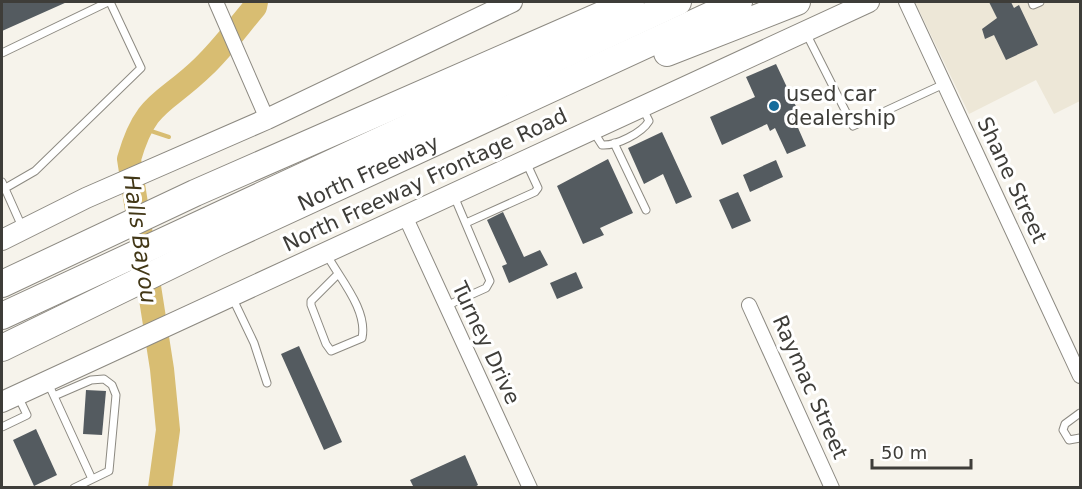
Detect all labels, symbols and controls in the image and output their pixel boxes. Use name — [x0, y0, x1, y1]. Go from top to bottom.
place label: used car dealership — [786, 82, 896, 130]
marker: used car dealership — [767, 99, 781, 113]
street label: North Freeway Frontage Road — [279, 103, 571, 257]
street label: Shane Street — [972, 113, 1052, 247]
street label: North Freeway — [294, 130, 443, 216]
water label: Halls Bayou — [119, 173, 161, 305]
street label: Turney Drive — [447, 277, 525, 408]
street label: Raymac Street — [768, 311, 852, 463]
scale bar — [872, 432, 971, 470]
text: 50 m — [881, 442, 927, 463]

